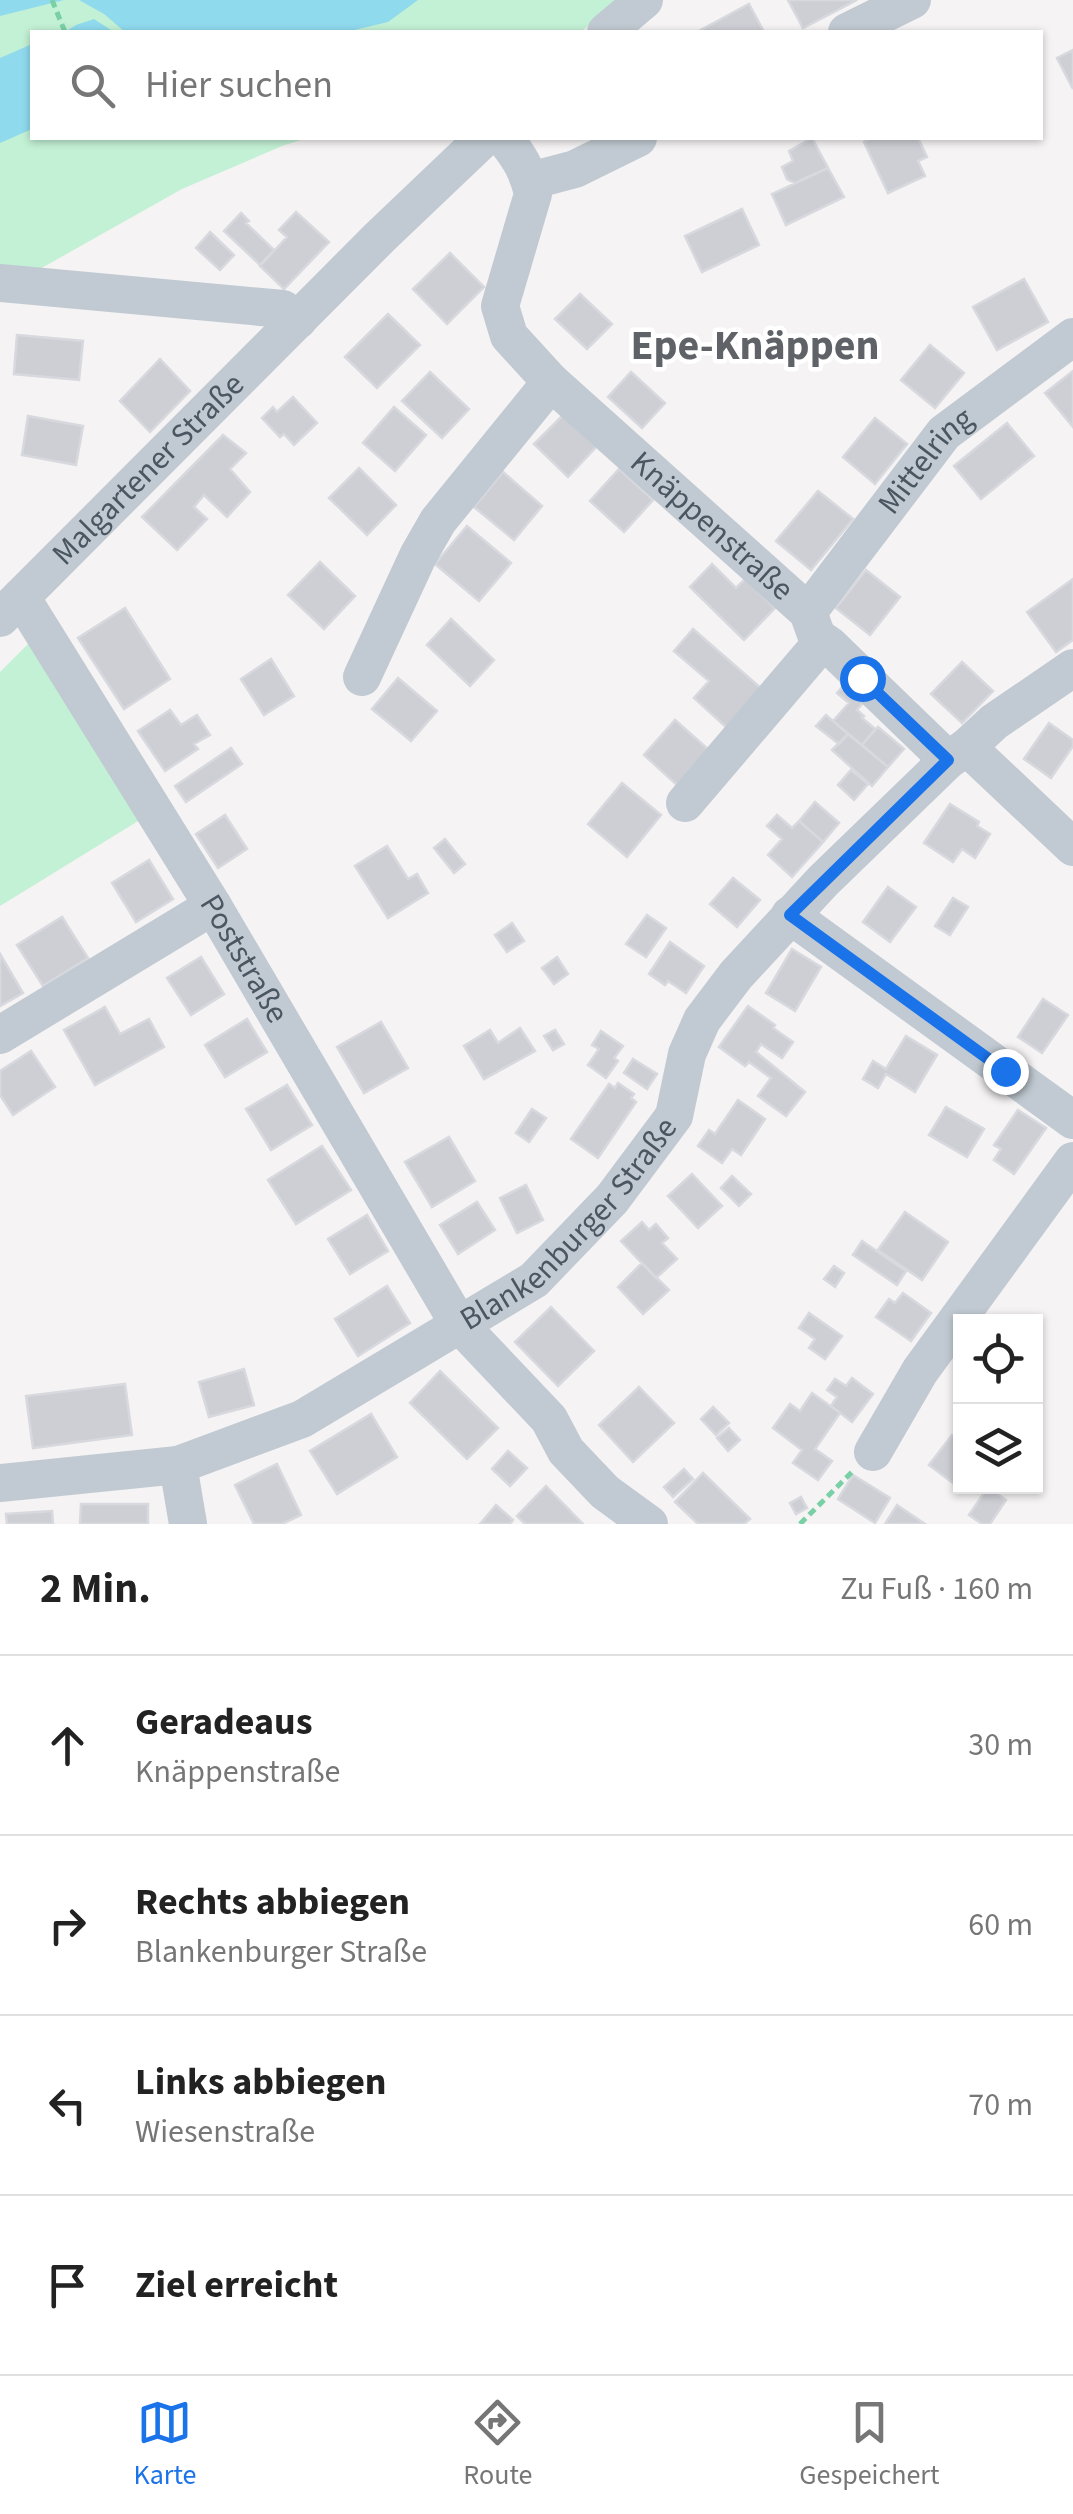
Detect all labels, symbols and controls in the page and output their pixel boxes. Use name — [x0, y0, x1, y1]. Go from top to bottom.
search box — [30, 30, 1043, 140]
icon: search — [65, 58, 120, 113]
text: Hier suchen — [145, 58, 333, 112]
district label: Epe-Knäppen — [630, 316, 880, 376]
street label: Malgartener Straße — [42, 363, 255, 576]
street label: Mittelring — [867, 396, 983, 524]
street label: Knäppenstraße — [620, 440, 804, 612]
route start — [840, 656, 886, 702]
street label: Poststraße — [188, 885, 300, 1032]
route end — [983, 1049, 1029, 1095]
street label: Blankenburger Straße — [451, 1107, 689, 1342]
map controls — [953, 1314, 1043, 1494]
button: locate — [953, 1314, 1043, 1404]
button: layers — [953, 1404, 1043, 1494]
text: 2 Min. — [40, 1559, 151, 1619]
text: Zu Fuß · 160 m — [840, 1566, 1033, 1612]
text: Geradeaus — [135, 1695, 313, 1749]
icon: ahead — [40, 1718, 95, 1773]
text: 30 m — [968, 1722, 1033, 1768]
text: Knäppenstraße — [135, 1749, 340, 1795]
text: Rechts abbiegen — [135, 1875, 410, 1929]
icon: right — [40, 1898, 95, 1953]
text: 60 m — [968, 1902, 1033, 1948]
text: Blankenburger Straße — [135, 1929, 427, 1975]
text: Links abbiegen — [135, 2055, 387, 2109]
icon: left — [40, 2078, 95, 2133]
text: 70 m — [968, 2082, 1033, 2128]
text: Wiesenstraße — [135, 2109, 315, 2155]
icon: arrive — [40, 2258, 95, 2313]
text: Ziel erreicht — [135, 2258, 338, 2312]
tab: Karte — [133, 2395, 196, 2495]
tab: Route — [463, 2395, 532, 2495]
tab: Gespeichert — [799, 2395, 940, 2495]

